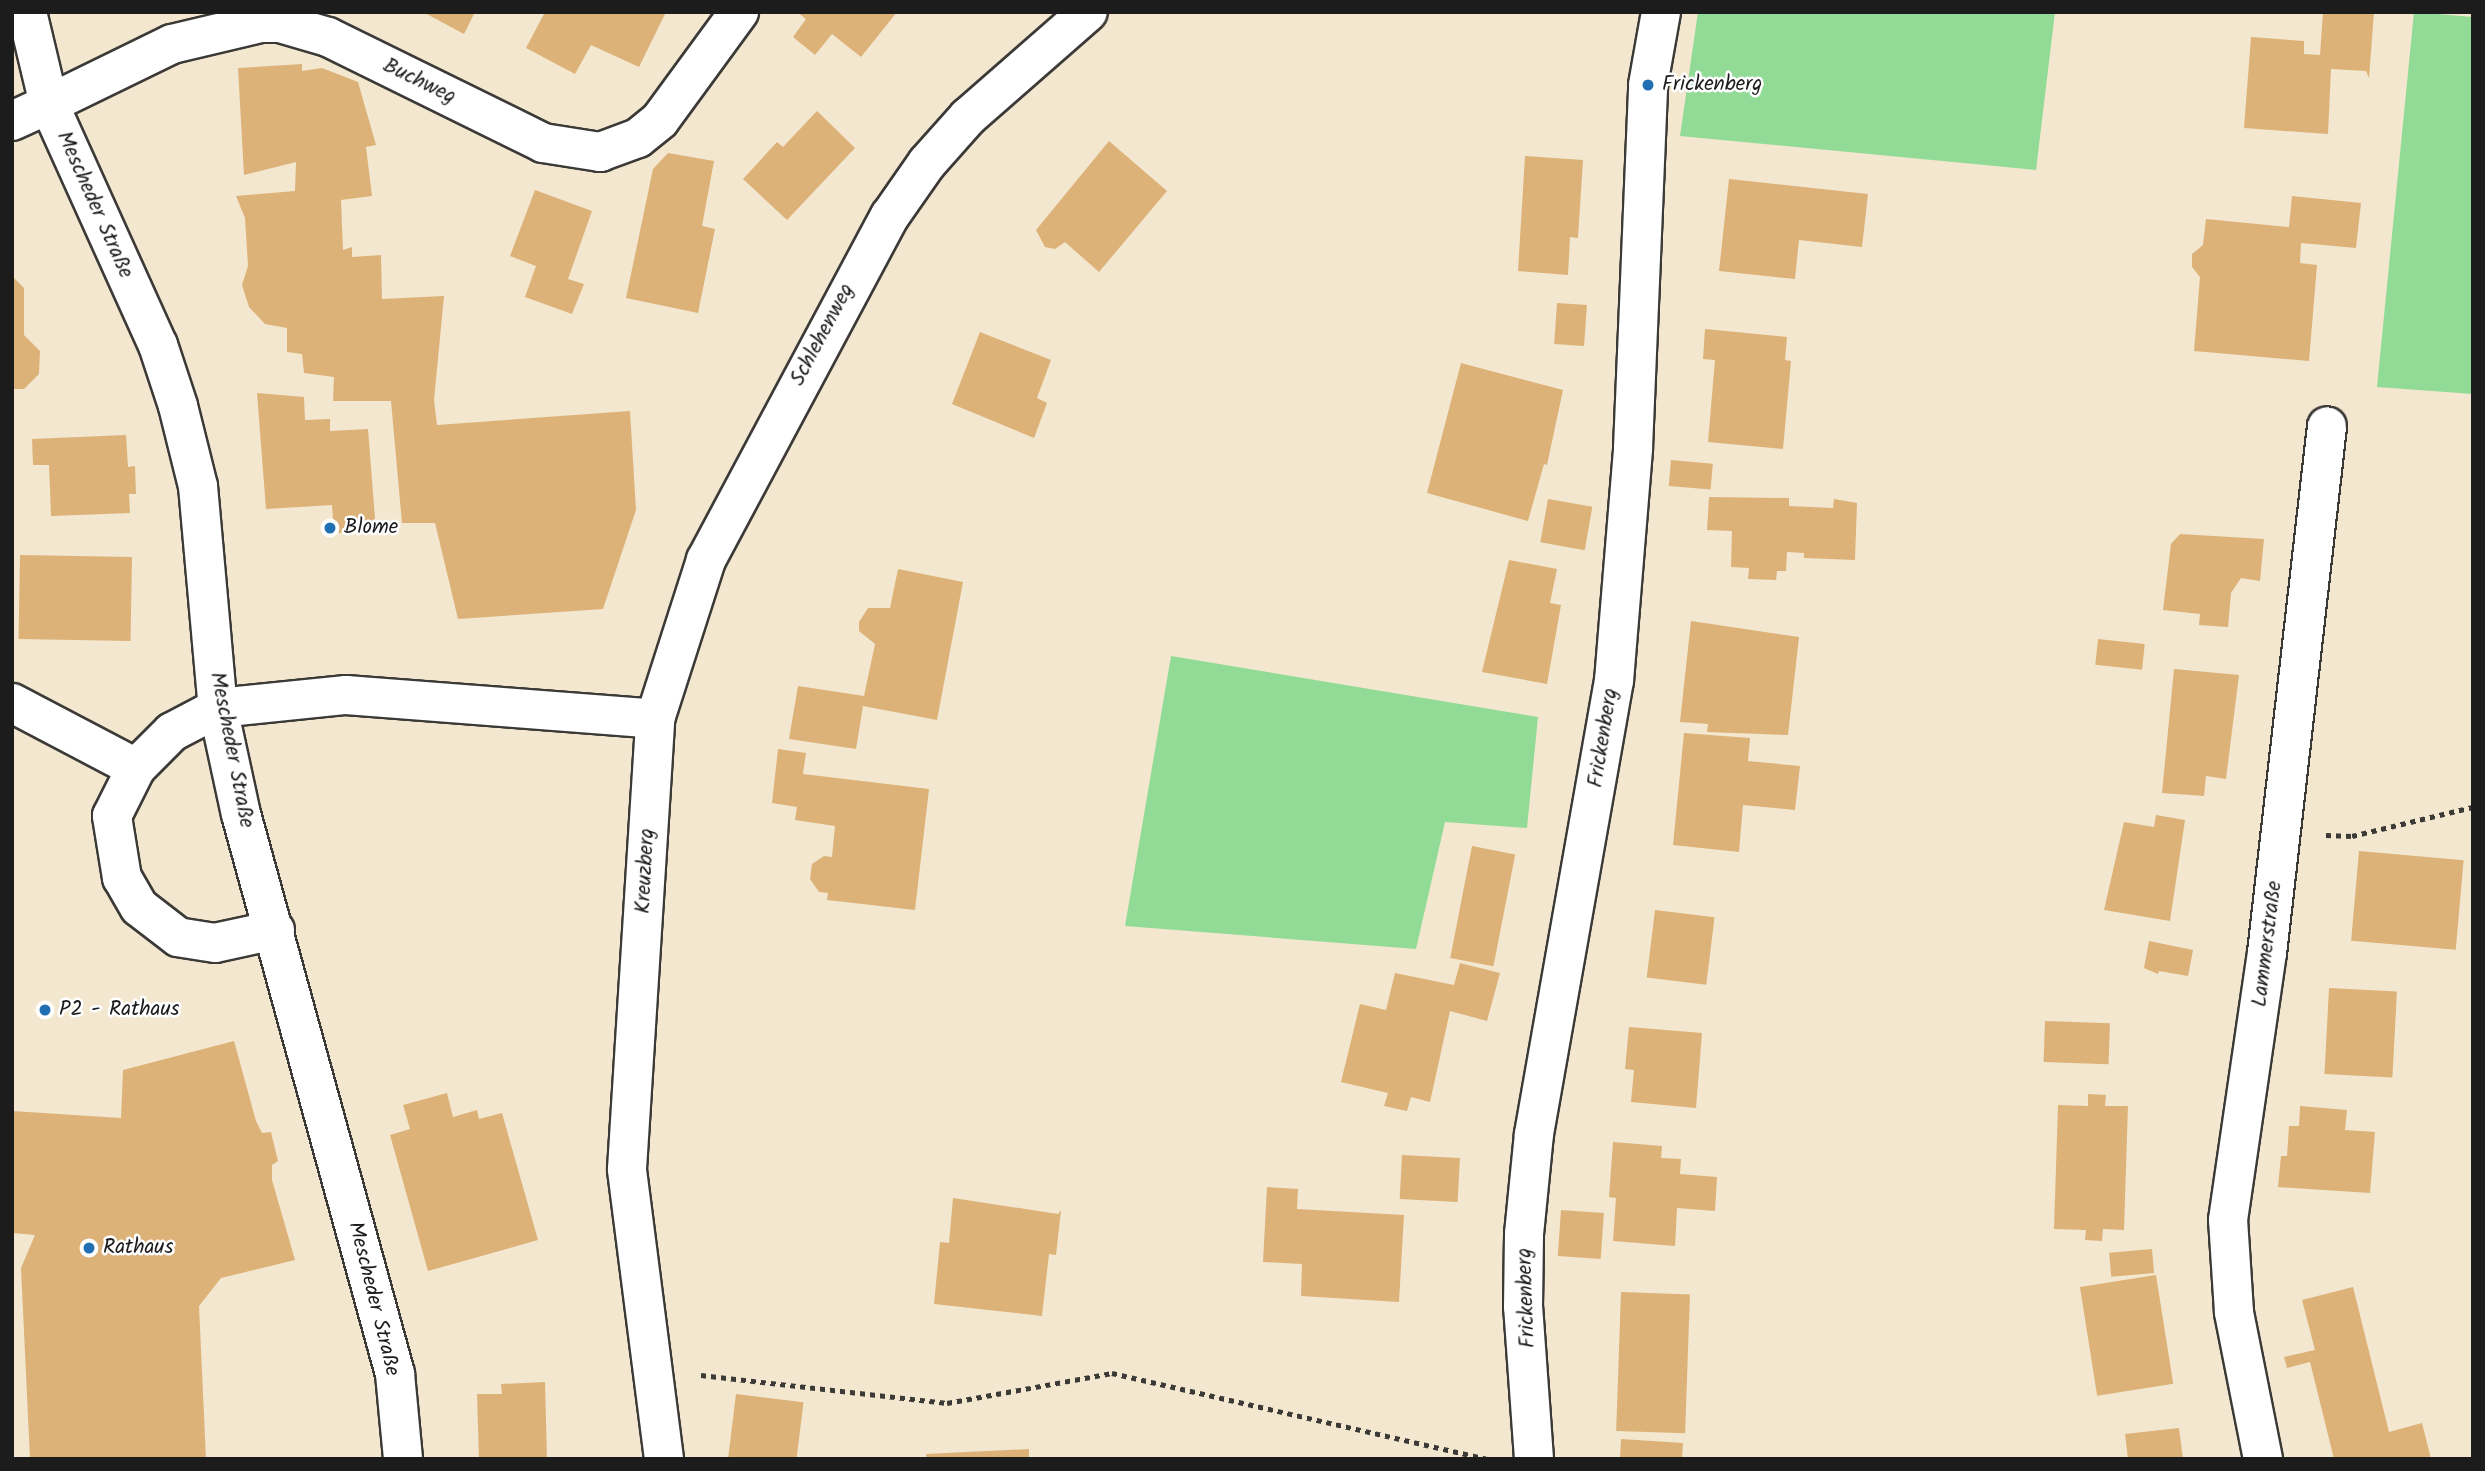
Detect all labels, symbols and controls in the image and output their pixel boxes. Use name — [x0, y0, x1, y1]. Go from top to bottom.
street label: Buchweg — [379, 54, 459, 110]
place label: Frickenberg — [1662, 72, 1762, 98]
marker: Frickenberg — [1640, 77, 1656, 93]
street label: Mescheder Straße — [50, 128, 138, 282]
street label: Schlehenweg — [786, 280, 860, 390]
place label: Blome — [344, 515, 398, 541]
marker: Blome — [322, 520, 338, 536]
street label: Mescheder Straße — [204, 670, 258, 830]
street label: Frickenberg — [1584, 687, 1624, 789]
street label: Kreuzberg — [631, 828, 661, 914]
street label: Lammerstraße — [2248, 880, 2288, 1008]
place label: P2 - Rathaus — [59, 997, 179, 1023]
marker: P2 - Rathaus — [37, 1002, 53, 1018]
street label: Mescheder Straße — [342, 1219, 404, 1379]
place label: Rathaus — [103, 1235, 173, 1261]
marker: Rathaus — [81, 1240, 97, 1256]
street label: Frickenberg — [1513, 1248, 1541, 1348]

